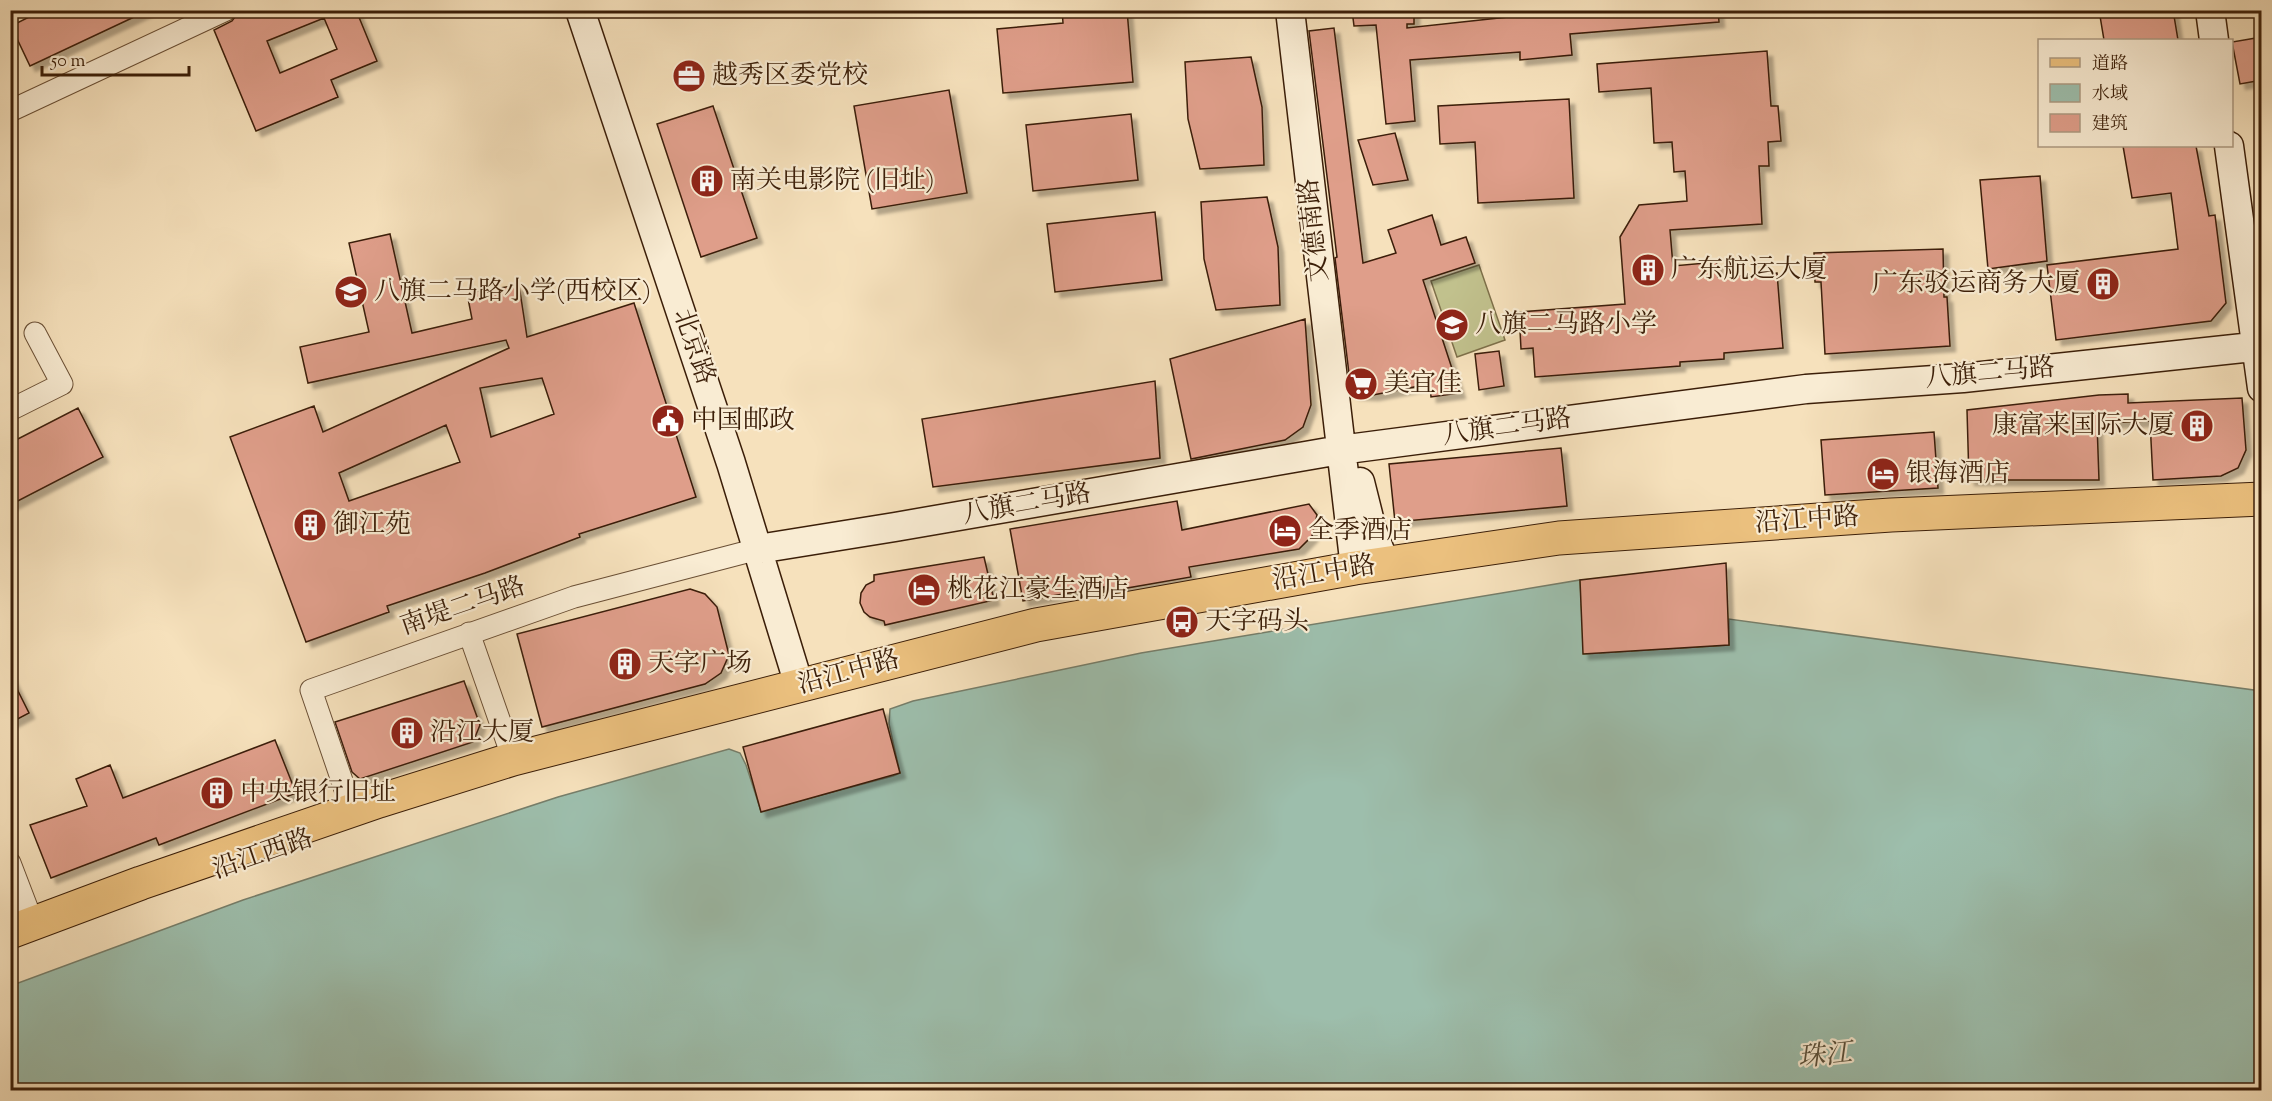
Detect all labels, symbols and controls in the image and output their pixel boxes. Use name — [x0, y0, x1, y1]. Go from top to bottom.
scale bar — [42, 39, 189, 77]
legend — [2038, 39, 2233, 147]
text: 50 m — [50, 49, 86, 75]
text: 道路 — [2092, 52, 2128, 78]
office icon: 越秀区委党校 — [671, 58, 707, 94]
place label: 越秀区委党校 — [712, 58, 868, 95]
text: 水域 — [2092, 82, 2128, 108]
text: 建筑 — [2092, 112, 2128, 138]
building icon: 南关电影院 (旧址) — [689, 163, 725, 199]
place label: 南关电影院 (旧址) — [730, 163, 935, 200]
street label: 文德南路 — [1291, 176, 1339, 284]
building icon: 广东航运大厦 — [1630, 252, 1666, 288]
place label: 广东航运大厦 — [1671, 252, 1827, 289]
place label: 广东驳运商务大厦 — [1872, 266, 2080, 303]
building icon: 广东驳运商务大厦 — [2085, 266, 2121, 302]
school or university icon: 八旗二马路小学(西校区) — [333, 274, 369, 310]
place label: 八旗二马路小学(西校区) — [374, 274, 651, 311]
street label: 北京路 — [663, 304, 723, 390]
school or university icon: 八旗二马路小学 — [1434, 307, 1470, 343]
place label: 八旗二马路小学 — [1475, 307, 1657, 344]
street label: 八旗二马路 — [1924, 350, 2056, 398]
supermarket icon: 美宜佳 — [1343, 366, 1379, 402]
place label: 美宜佳 — [1384, 366, 1462, 403]
street label: 八旗二马路 — [1440, 401, 1574, 455]
public building icon: 中国邮政 — [650, 403, 686, 439]
place label: 中国邮政 — [691, 403, 795, 440]
place label: 康富来国际大厦 — [1992, 408, 2174, 445]
building icon: 康富来国际大厦 — [2179, 408, 2215, 444]
hotel icon: 银海酒店 — [1865, 456, 1901, 492]
place label: 银海酒店 — [1906, 456, 2010, 493]
street label: 八旗二马路 — [960, 475, 1094, 535]
street label: 沿江中路 — [1754, 499, 1860, 543]
building icon: 御江苑 — [292, 507, 328, 543]
place label: 御江苑 — [333, 507, 411, 544]
hotel icon: 全季酒店 — [1267, 513, 1303, 549]
place label: 全季酒店 — [1308, 513, 1412, 550]
street label: 沿江中路 — [1270, 548, 1378, 600]
street label: 南堤二马路 — [396, 568, 530, 646]
hotel icon: 桃花江豪生酒店 — [906, 572, 942, 608]
place label: 桃花江豪生酒店 — [947, 572, 1129, 609]
bus stop icon: 天字码头 — [1164, 604, 1200, 640]
place label: 天字码头 — [1205, 604, 1309, 641]
street label: 沿江中路 — [794, 642, 904, 704]
building icon: 天字广场 — [607, 646, 643, 682]
place label: 天字广场 — [648, 646, 752, 683]
building icon: 沿江大厦 — [389, 715, 425, 751]
place label: 沿江大厦 — [430, 715, 534, 752]
building icon: 中央银行旧址 — [199, 775, 235, 811]
place label: 中央银行旧址 — [240, 775, 396, 812]
street label: 沿江西路 — [208, 821, 318, 889]
water label: 珠江 — [1796, 1034, 1858, 1079]

